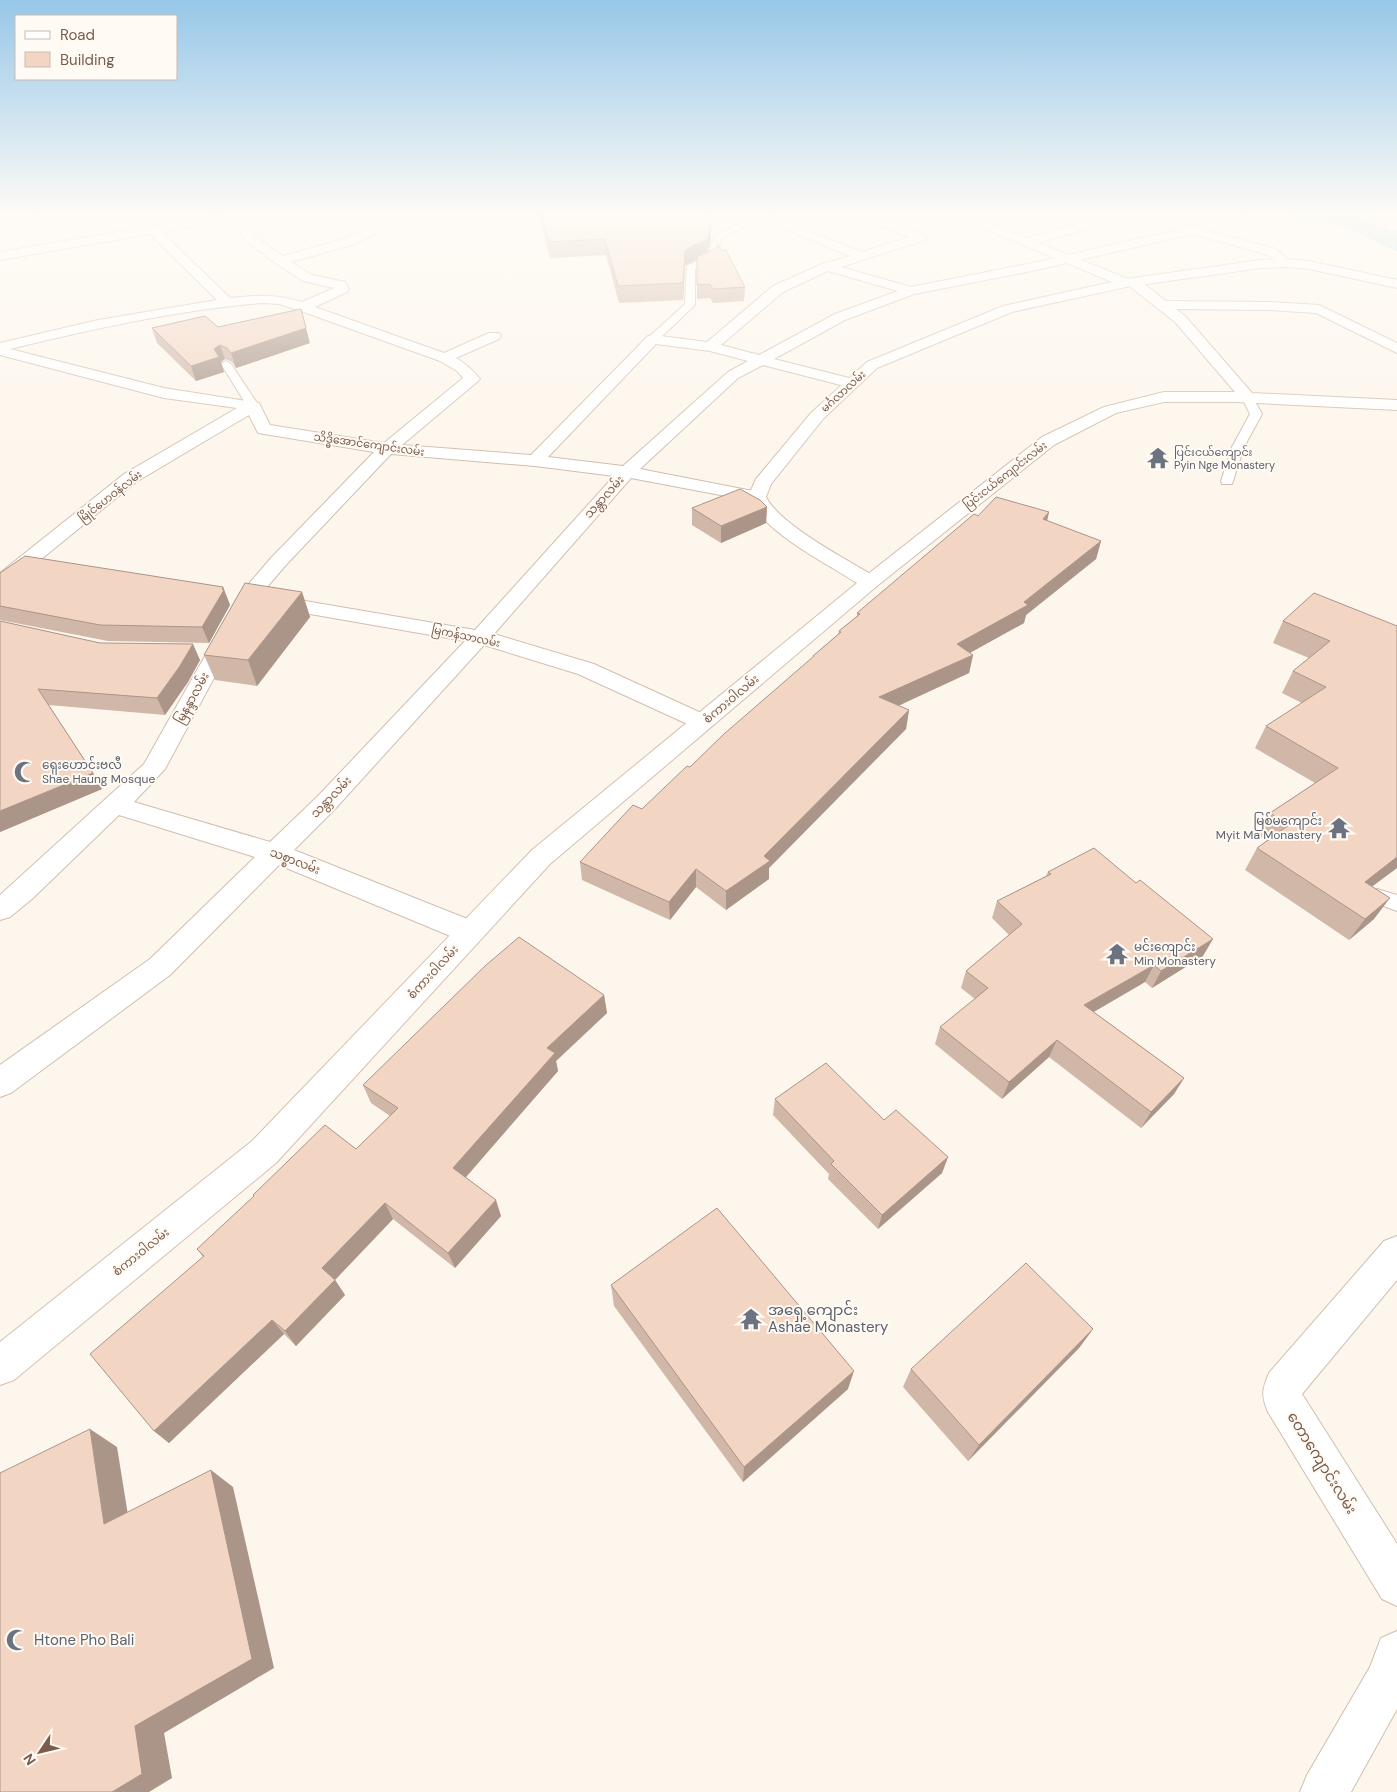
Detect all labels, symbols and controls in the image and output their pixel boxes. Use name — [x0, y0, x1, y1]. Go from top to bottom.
legend — [15, 15, 178, 80]
text: Road — [60, 25, 95, 45]
text: Building — [60, 50, 115, 70]
street label: မင်္ဂလာလမ်း — [818, 367, 869, 415]
street label: သိဒ္ဓိအောင်ကျောင်းလမ်း — [312, 429, 425, 461]
street label: ပြင်းငယ်ကျောင်းလမ်း — [960, 438, 1051, 514]
temple icon: ပြင်းငယ်ကျောင်း Pyin Nge Monastery — [1145, 445, 1171, 471]
place label: ပြင်းငယ်ကျောင်း Pyin Nge Monastery — [1174, 445, 1275, 472]
street label: မြိုင်ဟေဝန်လမ်း — [76, 467, 146, 527]
street label: သန္တာလမ်း — [580, 472, 629, 523]
street label: မြကန်သာလမ်း — [430, 622, 502, 652]
street label: မြနန္ဒာလမ်း — [170, 669, 215, 728]
street label: စံကားဝါလမ်း — [699, 670, 762, 727]
place label: ရှေးဟောင်းဗလီ Shae Haung Mosque — [42, 756, 155, 787]
mosque icon: ရှေးဟောင်းဗလီ Shae Haung Mosque — [12, 759, 38, 785]
street label: သန္တာလမ်း — [306, 772, 356, 823]
place label: မြစ်မကျောင်း Myit Ma Monastery — [1216, 812, 1322, 843]
temple icon: မြစ်မကျောင်း Myit Ma Monastery — [1326, 815, 1352, 841]
street label: သစ္စာလမ်း — [267, 843, 323, 880]
place label: မင်းကျောင်း Min Monastery — [1134, 938, 1216, 969]
street label: စံကားဝါလမ်း — [403, 941, 462, 1002]
temple icon: မင်းကျောင်း Min Monastery — [1104, 941, 1130, 967]
street label: စံကားဝါလမ်း — [109, 1224, 173, 1280]
place label: အရှေ့ကျောင်း Ashae Monastery — [768, 1300, 889, 1337]
temple icon: အရှေ့ကျောင်း Ashae Monastery — [738, 1306, 764, 1332]
street label: တောကျောင်းလမ်း — [1281, 1408, 1361, 1519]
mosque icon: Htone Pho Bali — [4, 1627, 30, 1653]
place label: Htone Pho Bali — [34, 1630, 134, 1650]
north arrow — [15, 1727, 65, 1777]
text: N — [19, 1750, 40, 1769]

